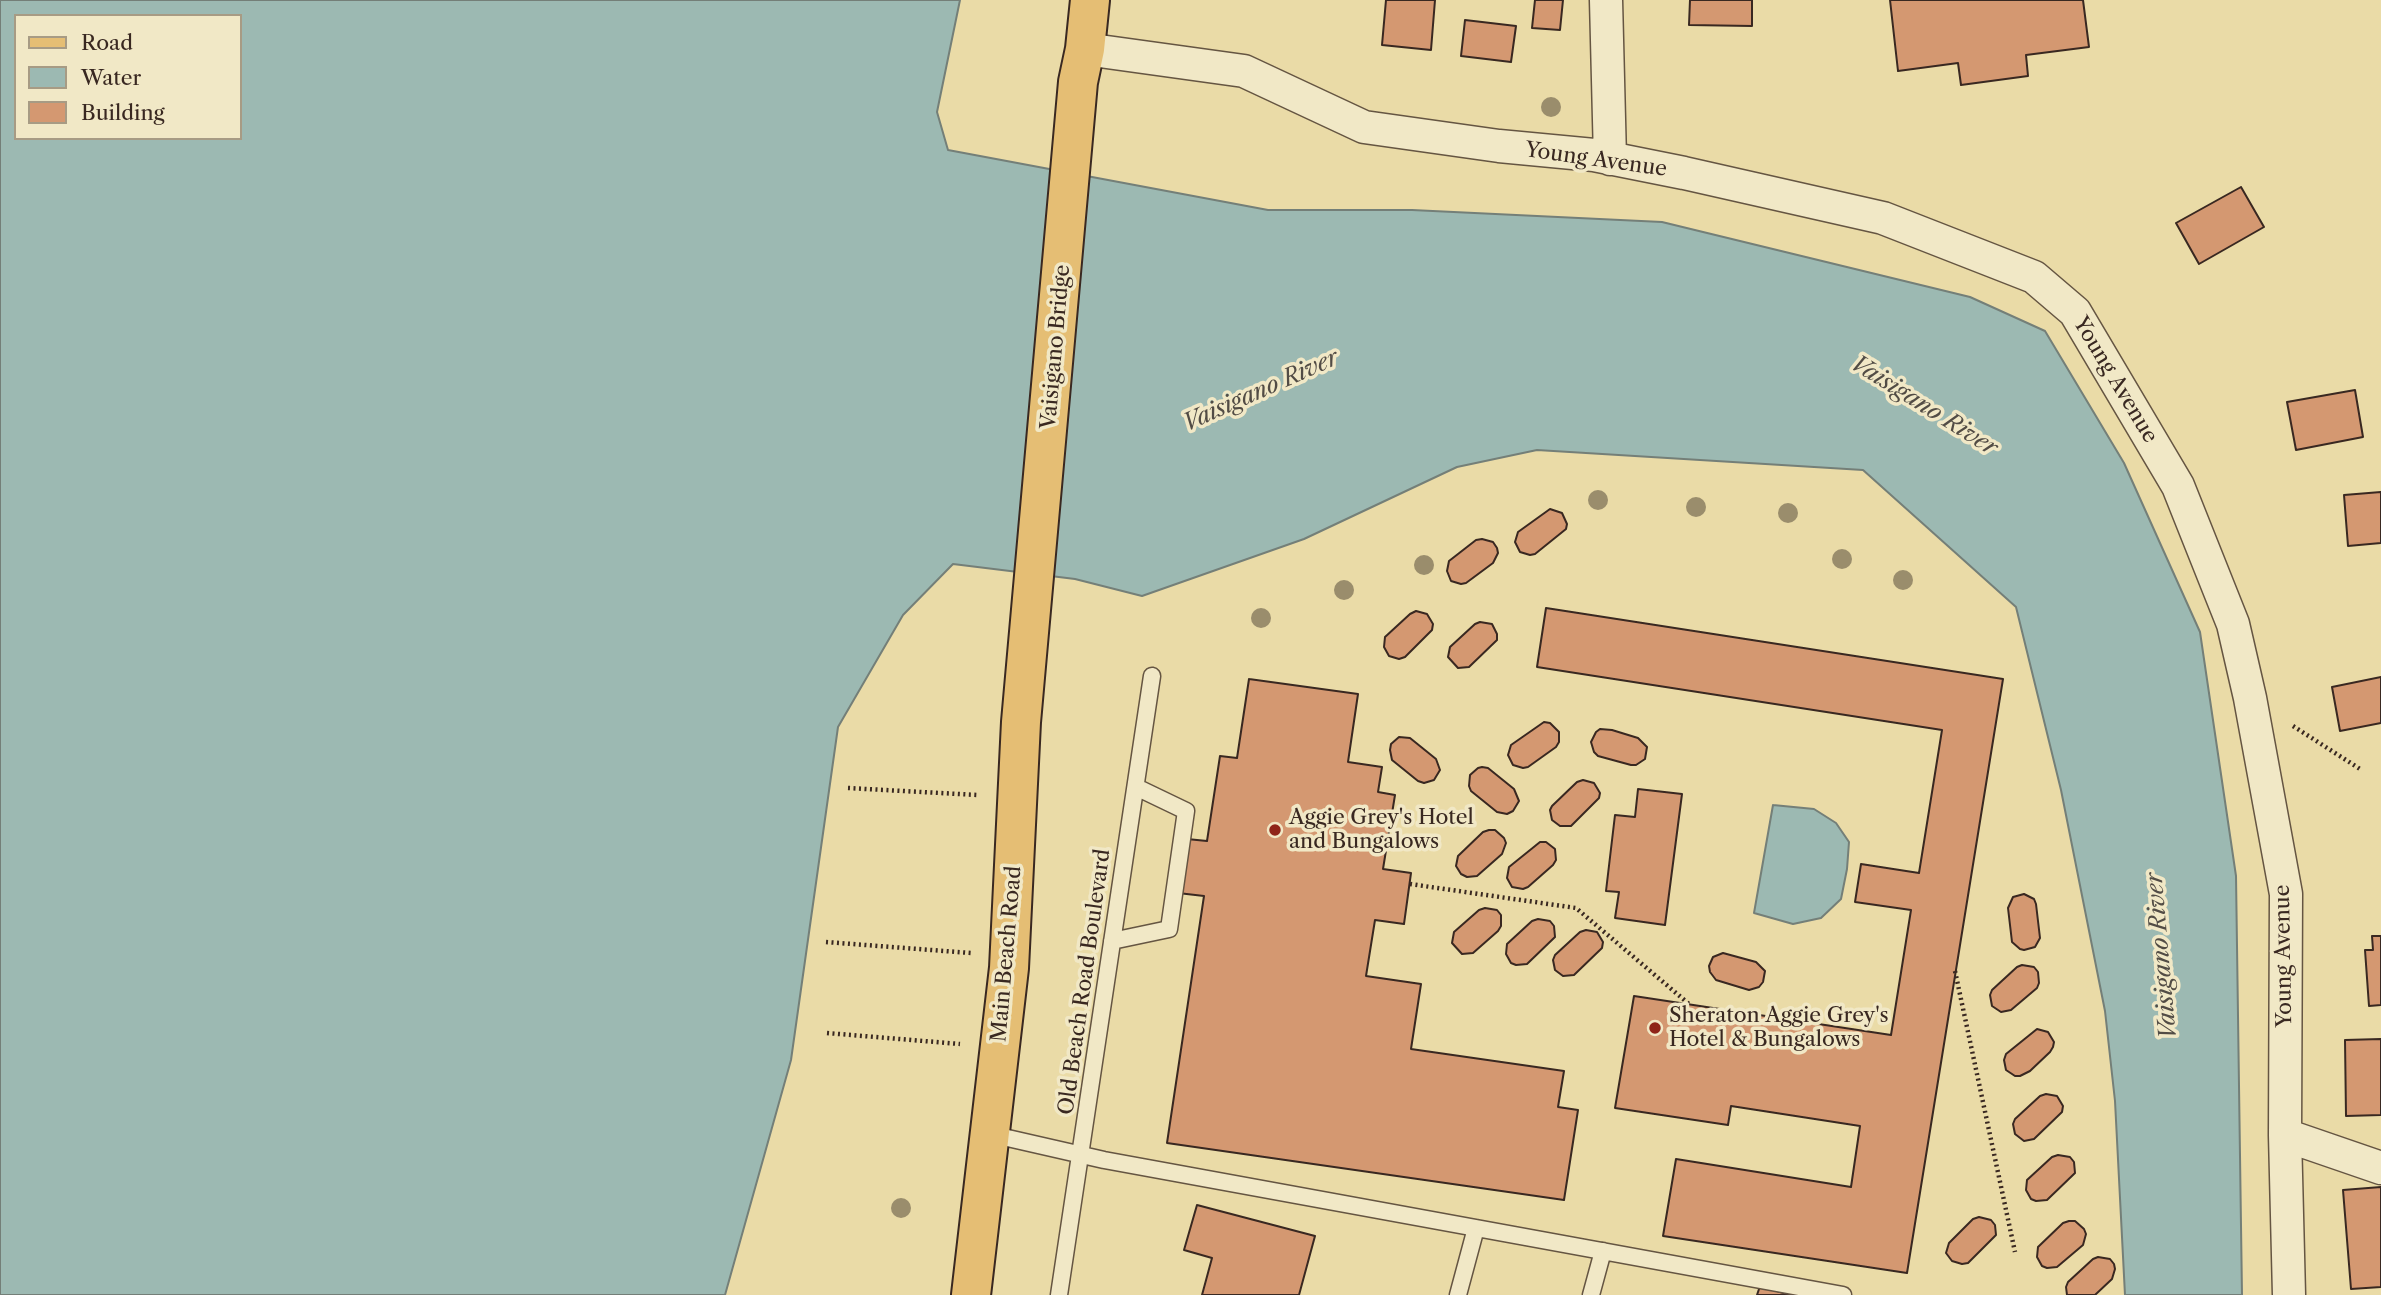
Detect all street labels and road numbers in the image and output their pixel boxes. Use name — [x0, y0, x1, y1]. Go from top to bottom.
street label: Young Avenue — [1524, 138, 1668, 182]
street label: Vaisigano Bridge — [1036, 264, 1076, 430]
street label: Young Avenue — [2067, 312, 2163, 448]
street label: Old Beach Road Boulevard — [1054, 848, 1116, 1116]
street label: Main Beach Road — [987, 865, 1027, 1043]
street label: Young Avenue — [2270, 884, 2298, 1028]

